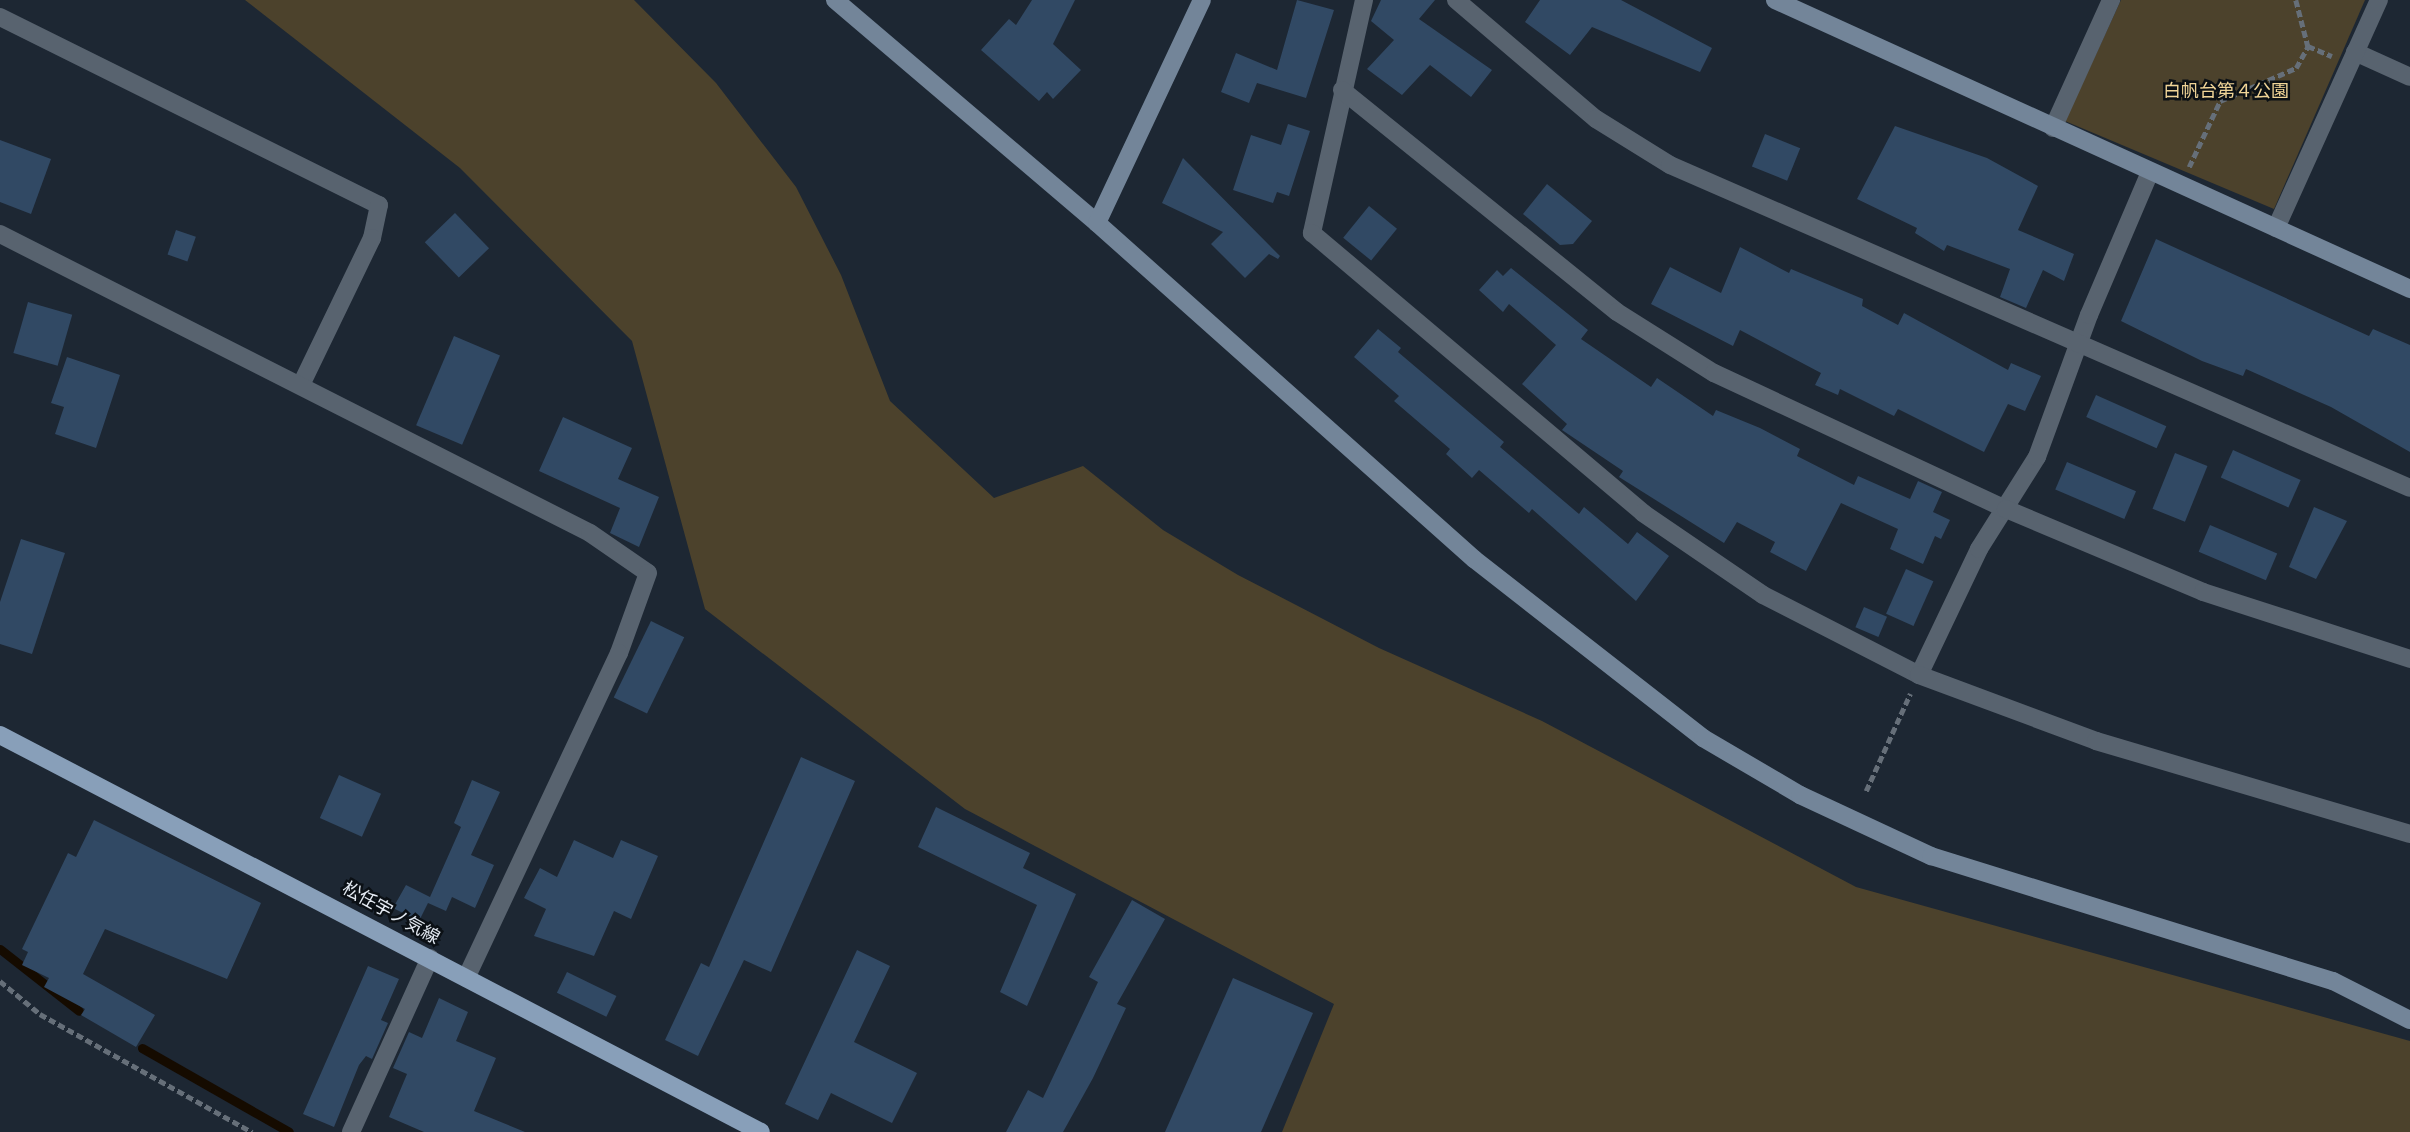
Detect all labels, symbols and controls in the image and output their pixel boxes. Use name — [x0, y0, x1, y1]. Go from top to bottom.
park label: 白帆台第４公園 — [2163, 80, 2289, 102]
street label: 松任宇ノ気線 — [339, 877, 443, 949]

